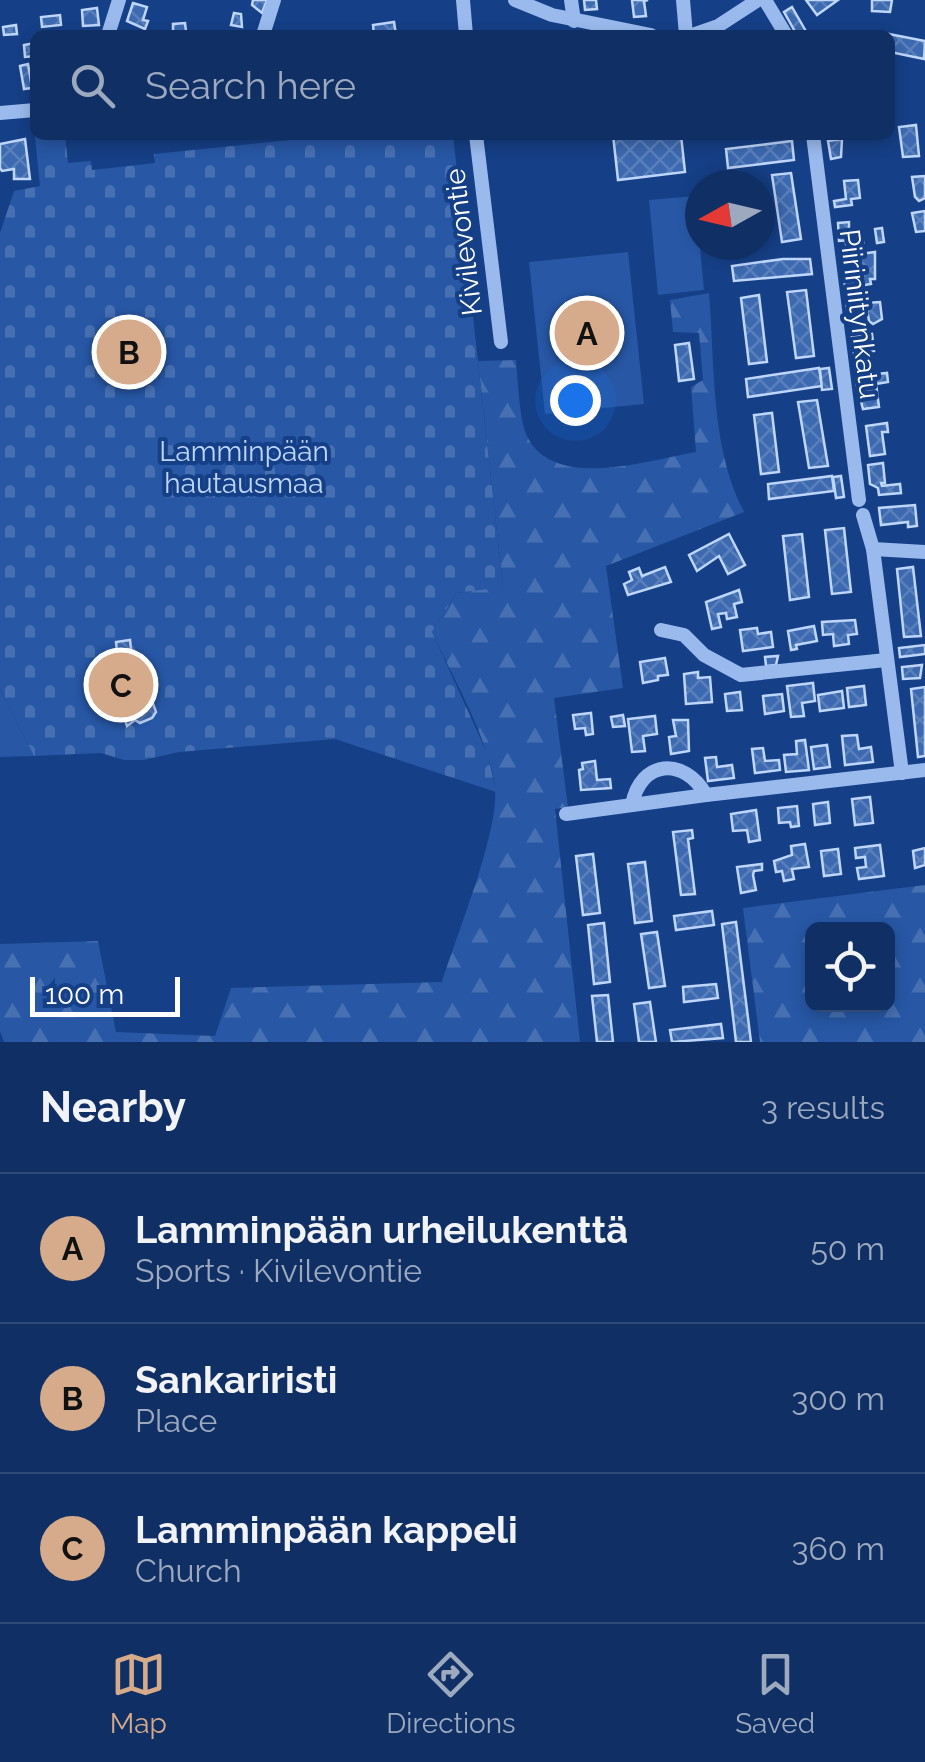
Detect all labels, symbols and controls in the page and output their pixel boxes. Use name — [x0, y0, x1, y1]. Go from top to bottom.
search box — [30, 30, 895, 140]
icon: search — [65, 58, 120, 113]
text: Search here — [145, 63, 356, 108]
street label: Kivilevontie — [438, 166, 489, 317]
north arrow — [685, 170, 775, 260]
street label: Piiriniitynkatu — [833, 227, 886, 401]
pin: A — [554, 296, 620, 370]
pin: B — [96, 314, 162, 390]
your location — [550, 375, 601, 426]
park label: Lamminpään hautausmaa — [159, 435, 329, 500]
pin: C — [88, 648, 154, 722]
map controls — [805, 922, 895, 1012]
button: locate — [805, 922, 895, 1012]
scale bar — [30, 972, 180, 1016]
text: 100 m — [45, 978, 124, 1011]
text: Nearby — [40, 1083, 186, 1132]
text: 3 results — [761, 1089, 885, 1126]
text: Lamminpään urheilukenttä — [135, 1207, 628, 1252]
text: A — [62, 1230, 83, 1267]
text: 50 m — [810, 1230, 885, 1267]
text: Sports · Kivilevontie — [135, 1252, 422, 1289]
text: Sankariristi — [135, 1357, 338, 1402]
text: B — [62, 1380, 83, 1417]
text: 300 m — [791, 1380, 885, 1417]
text: Place — [135, 1402, 217, 1439]
text: Lamminpään kappeli — [135, 1507, 518, 1552]
text: C — [62, 1530, 83, 1567]
text: 360 m — [791, 1530, 885, 1567]
text: Church — [135, 1552, 242, 1589]
tab: Map — [110, 1647, 167, 1740]
tab: Directions — [386, 1647, 516, 1740]
tab: Saved — [735, 1647, 815, 1740]

